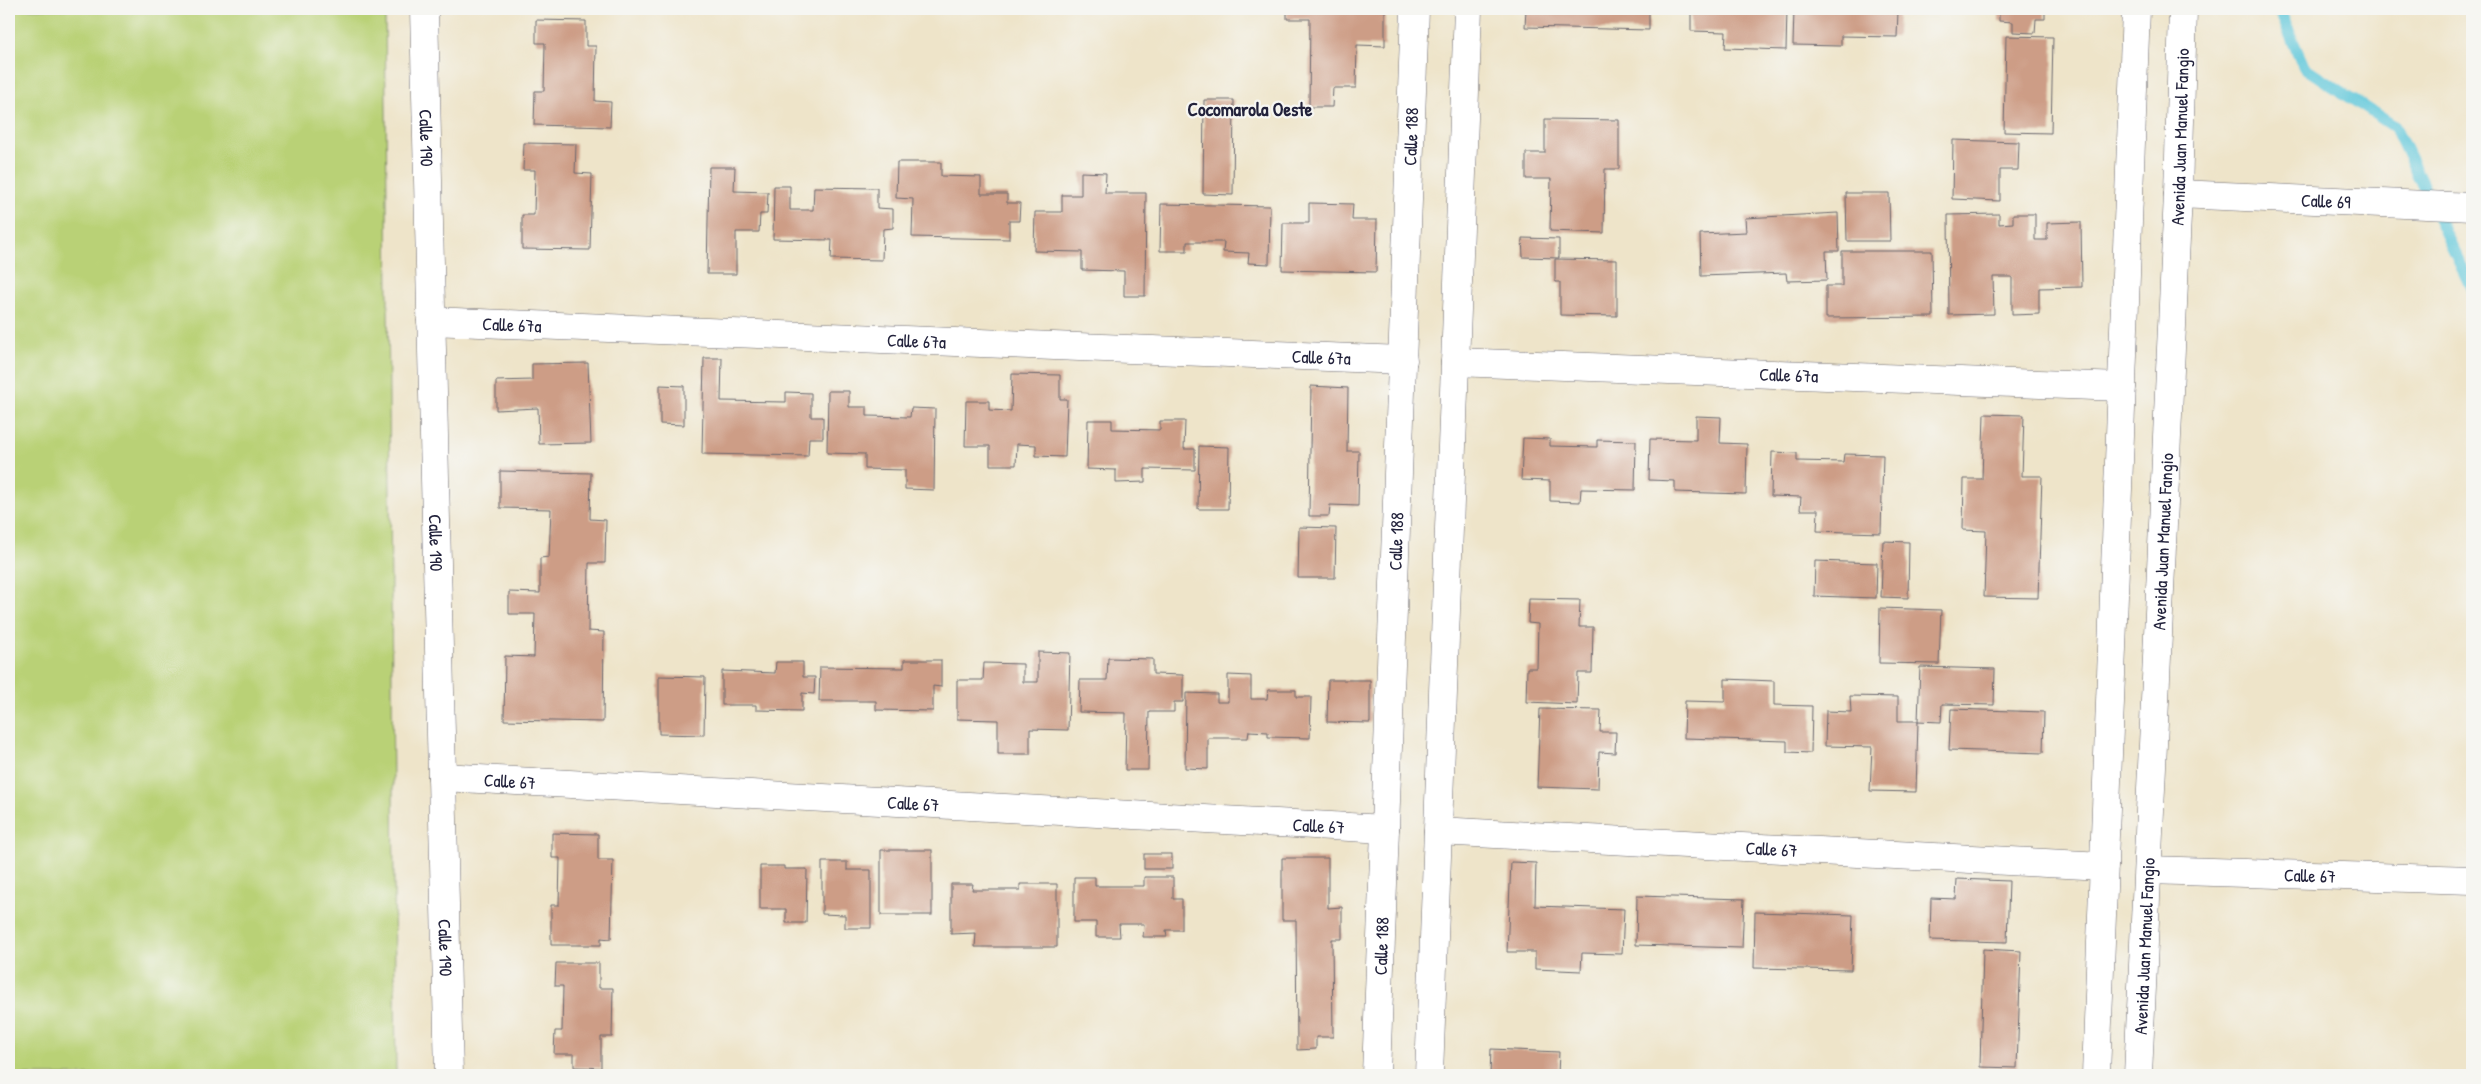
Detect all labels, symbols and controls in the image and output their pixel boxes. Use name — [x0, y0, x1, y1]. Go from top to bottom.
street label: Avenida Juan Manuel Fangio — [2164, 48, 2194, 226]
district label: Cocomarola Oeste — [1188, 96, 1313, 122]
street label: Calle 188 — [1397, 107, 1424, 166]
street label: Calle 190 — [414, 109, 440, 167]
street label: Calle 69 — [2300, 187, 2352, 214]
street label: Calle 67a — [482, 311, 542, 338]
street label: Calle 67a — [887, 327, 947, 354]
street label: Calle 67a — [1291, 343, 1351, 370]
street label: Calle 67a — [1759, 361, 1819, 388]
street label: Avenida Juan Manuel Fangio — [2146, 452, 2179, 631]
street label: Calle 188 — [1382, 512, 1409, 571]
street label: Calle 190 — [423, 514, 450, 572]
street label: Calle 67 — [483, 767, 537, 795]
street label: Calle 67 — [887, 789, 940, 817]
street label: Calle 67 — [1292, 811, 1345, 839]
street label: Calle 67 — [1745, 835, 1798, 862]
street label: Avenida Juan Manuel Fangio — [2127, 857, 2160, 1035]
street label: Calle 67 — [2283, 862, 2336, 888]
street label: Calle 188 — [1367, 916, 1394, 976]
street label: Calle 190 — [433, 919, 459, 977]

